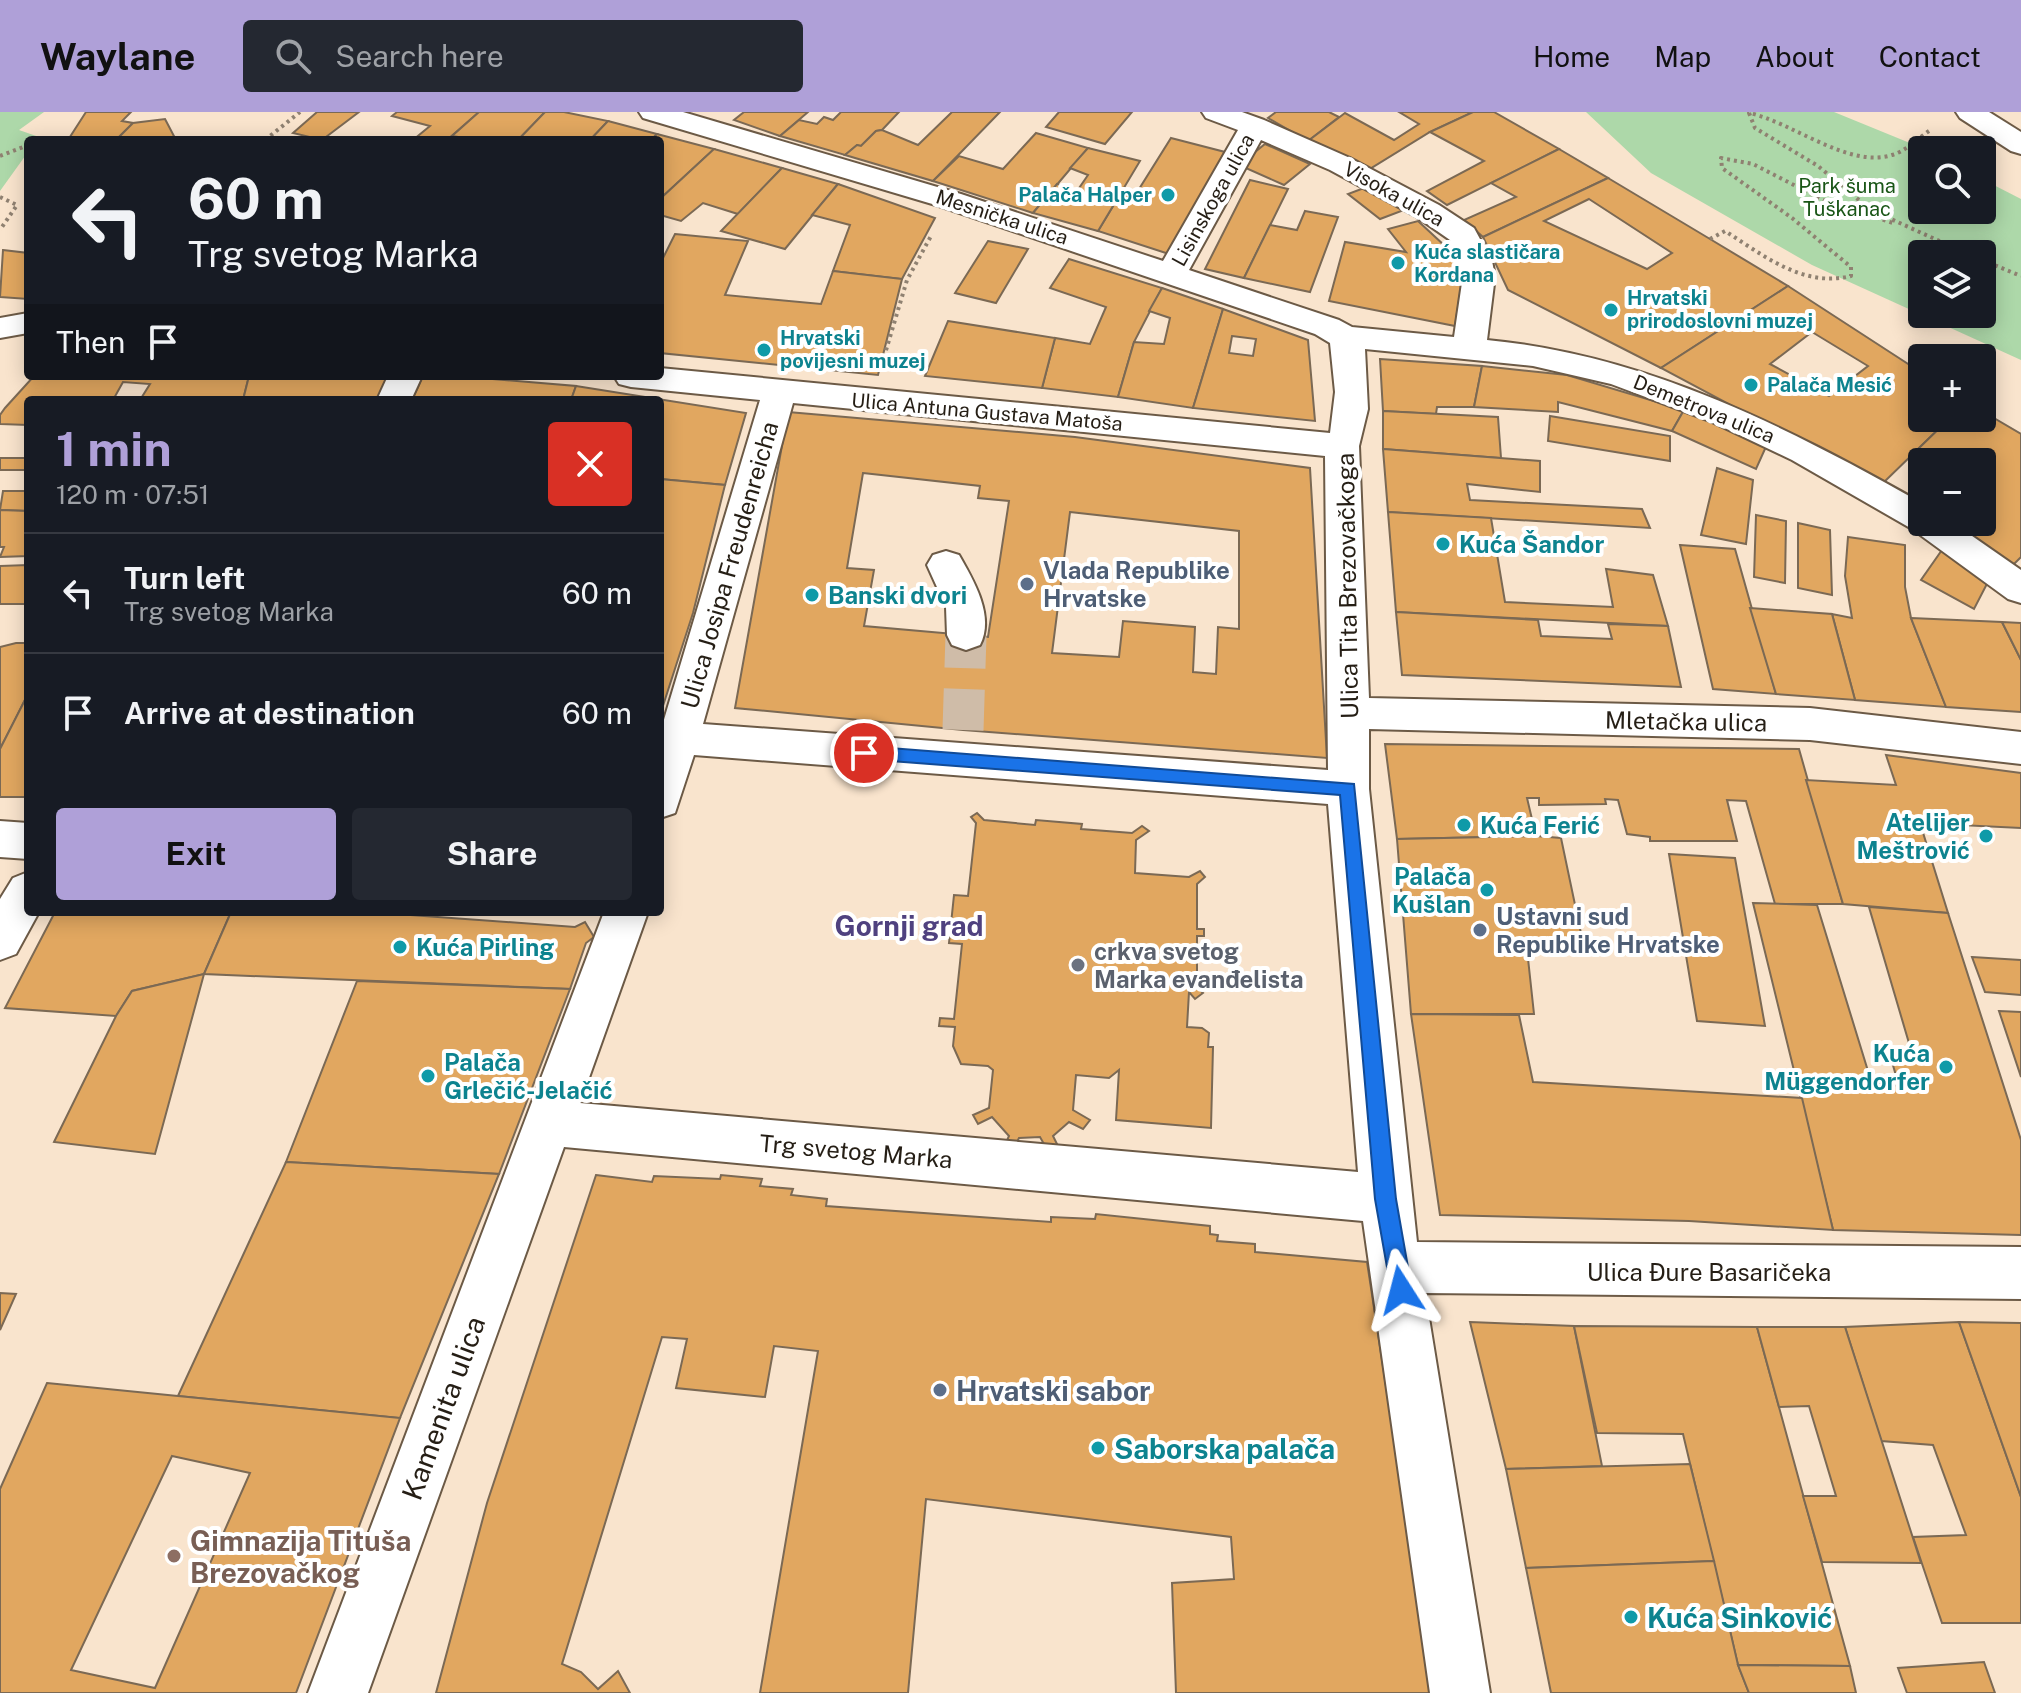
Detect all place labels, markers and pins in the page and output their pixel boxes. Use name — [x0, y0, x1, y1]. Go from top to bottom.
place label: Palača Halper — [1018, 183, 1152, 207]
marker: Palača Halper — [1159, 186, 1177, 204]
place label: Kuća slastičara Kordana — [1414, 240, 1560, 287]
marker: Kuća slastičara Kordana — [1389, 254, 1407, 272]
place label: Hrvatski prirodoslovni muzej — [1627, 286, 1813, 333]
marker: Hrvatski prirodoslovni muzej — [1602, 301, 1620, 319]
place label: Hrvatski povijesni muzej — [780, 326, 926, 373]
marker: Hrvatski povijesni muzej — [755, 341, 773, 359]
place label: Palača Mesić — [1767, 373, 1892, 397]
marker: Palača Mesić — [1742, 376, 1760, 394]
place label: Kuća Šandor — [1459, 530, 1604, 558]
marker: Kuća Šandor — [1434, 535, 1452, 553]
place label: Vlada Republike Hrvatske — [1043, 556, 1230, 612]
marker: Vlada Republike Hrvatske — [1018, 575, 1036, 593]
place label: Banski dvori — [828, 581, 967, 609]
marker: Banski dvori — [803, 586, 821, 604]
pin — [830, 719, 898, 787]
place label: Atelijer Meštrović — [1857, 808, 1970, 864]
place label: Kuća Ferić — [1480, 811, 1600, 839]
marker: Kuća Ferić — [1455, 816, 1473, 834]
marker: Atelijer Meštrović — [1977, 827, 1995, 845]
place label: Palača Kušlan — [1392, 862, 1471, 918]
marker: Palača Kušlan — [1478, 881, 1496, 899]
place label: Ustavni sud Republike Hrvatske — [1496, 902, 1720, 958]
marker: Ustavni sud Republike Hrvatske — [1471, 921, 1489, 939]
place label: Kuća Pirling — [416, 933, 554, 961]
place label: crkva svetog Marka evanđelista — [1094, 937, 1304, 993]
marker: Kuća Pirling — [391, 938, 409, 956]
marker: crkva svetog Marka evanđelista — [1069, 956, 1087, 974]
place label: Kuća Müggendorfer — [1764, 1039, 1930, 1095]
place label: Palača Grlečić-Jelačić — [444, 1048, 613, 1104]
marker: Kuća Müggendorfer — [1937, 1058, 1955, 1076]
marker: Palača Grlečić-Jelačić — [419, 1067, 437, 1085]
place label: Hrvatski sabor — [956, 1374, 1151, 1407]
marker: Hrvatski sabor — [931, 1381, 949, 1399]
place label: Saborska palača — [1114, 1432, 1335, 1465]
marker: Saborska palača — [1089, 1439, 1107, 1457]
place label: Gimnazija Tituša Brezovačkog — [190, 1524, 411, 1589]
marker: Gimnazija Tituša Brezovačkog — [165, 1547, 183, 1565]
place label: Kuća Sinković — [1647, 1601, 1832, 1634]
marker: Kuća Sinković — [1622, 1608, 1640, 1626]

